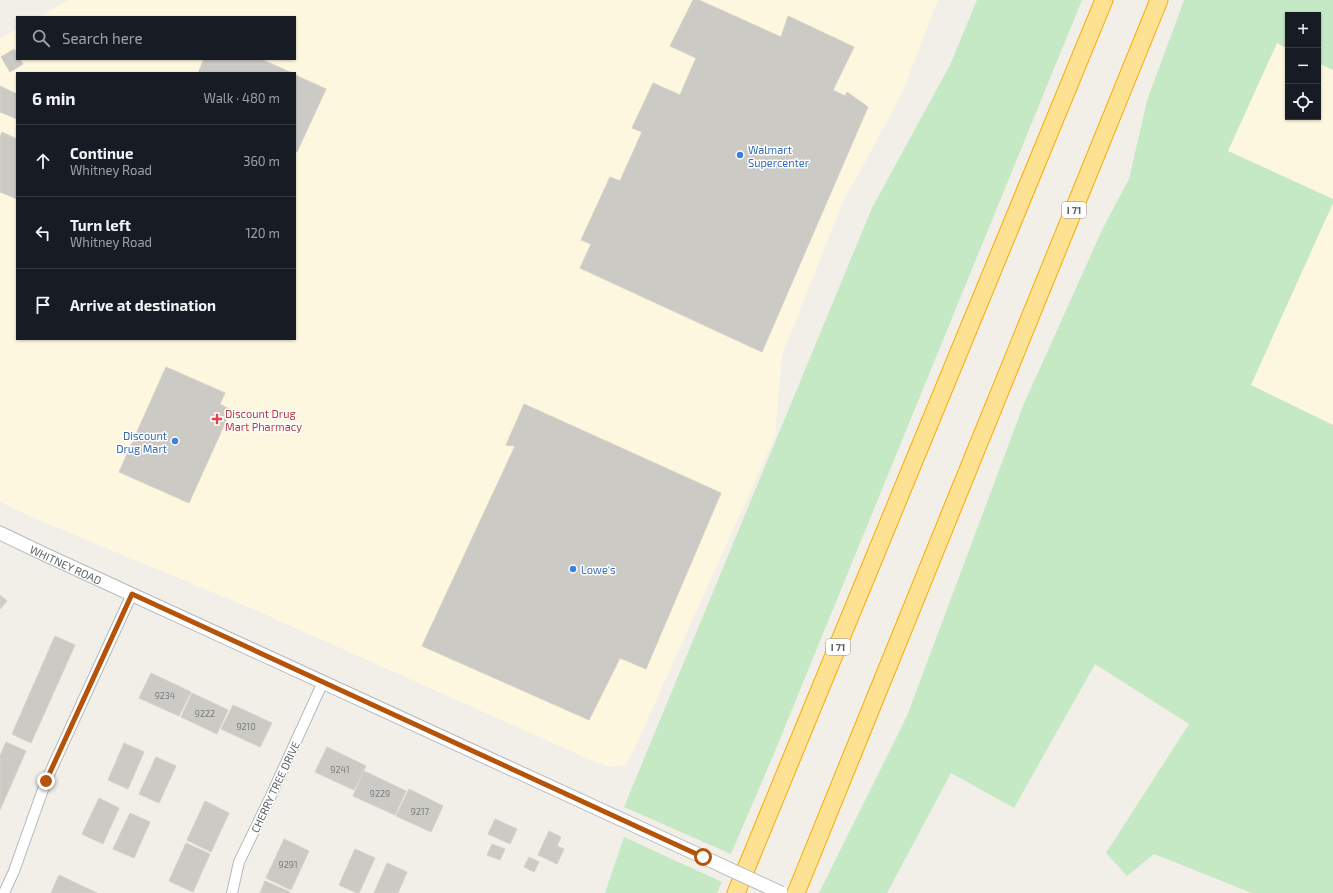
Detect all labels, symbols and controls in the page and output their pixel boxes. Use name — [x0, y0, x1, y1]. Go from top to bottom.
map controls — [1285, 12, 1321, 120]
button: + — [1285, 12, 1321, 48]
search box — [16, 16, 296, 60]
icon: search — [30, 27, 52, 49]
text: Search here — [62, 29, 143, 47]
button: − — [1285, 48, 1321, 84]
button: locate — [1285, 84, 1321, 120]
text: 6 min — [32, 88, 76, 108]
text: Walk · 480 m — [203, 90, 280, 106]
place label: Walmart Supercenter — [748, 143, 810, 169]
text: Continue — [70, 144, 133, 162]
icon: ahead — [32, 150, 54, 172]
marker: Walmart Supercenter — [735, 150, 745, 160]
text: 360 m — [243, 153, 280, 169]
text: Whitney Road — [70, 162, 152, 178]
road number: I 71 — [1062, 202, 1086, 218]
text: Turn left — [70, 216, 131, 234]
icon: left — [32, 222, 54, 244]
text: 120 m — [245, 225, 280, 241]
text: Whitney Road — [70, 234, 152, 250]
icon: arrive — [32, 294, 54, 316]
text: Arrive at destination — [70, 296, 216, 314]
place label: Discount Drug Mart Pharmacy — [225, 407, 302, 433]
marker: Discount Drug Mart Pharmacy — [212, 414, 222, 424]
place label: Discount Drug Mart — [116, 429, 167, 455]
marker: Discount Drug Mart — [170, 436, 180, 446]
street label: WHITNEY ROAD — [28, 542, 104, 586]
place label: Lowe's — [581, 563, 616, 576]
marker: Lowe's — [568, 564, 578, 574]
road number: I 71 — [826, 639, 850, 655]
house number: 9234 — [155, 690, 176, 701]
house number: 9222 — [195, 708, 215, 719]
house number: 9210 — [236, 721, 256, 732]
street label: CHERRY TREE DRIVE — [248, 739, 302, 835]
house number: 9241 — [330, 764, 350, 775]
route end — [37, 772, 55, 790]
house number: 9229 — [370, 788, 390, 799]
house number: 9217 — [411, 806, 430, 817]
route start — [694, 848, 712, 866]
house number: 9291 — [279, 859, 297, 870]

